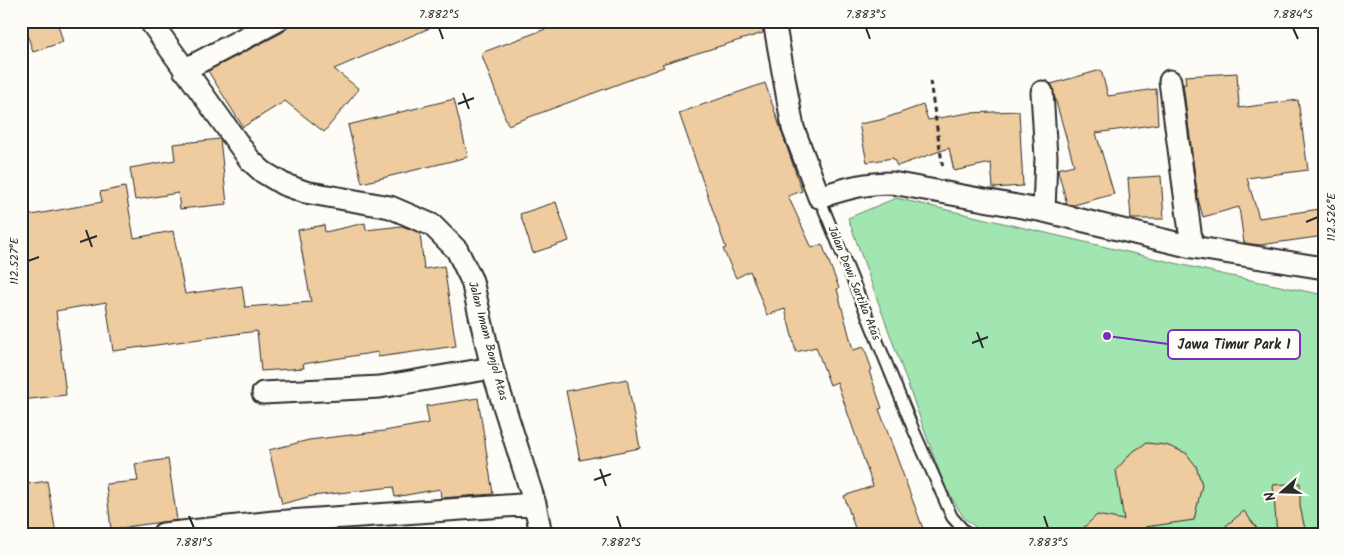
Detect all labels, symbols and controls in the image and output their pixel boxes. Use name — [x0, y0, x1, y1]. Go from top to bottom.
text: 7.882°S — [419, 5, 460, 24]
text: 7.883°S — [846, 5, 887, 24]
text: 7.884°S — [1273, 5, 1314, 24]
text: 112.526°E — [1322, 192, 1341, 241]
street label: Jalan Dewi Sartika Atas — [822, 223, 886, 343]
text: 112.527°E — [5, 236, 24, 285]
street label: Jalan Imam Bonjol Atas — [463, 279, 513, 403]
callout: Jawa Timur Park 1 — [1168, 330, 1300, 359]
text: Jawa Timur Park 1 — [1178, 334, 1291, 356]
north arrow — [1258, 468, 1308, 518]
text: N — [1259, 488, 1283, 504]
text: 7.881°S — [175, 533, 213, 552]
text: 7.882°S — [601, 533, 642, 552]
text: 7.883°S — [1028, 533, 1069, 552]

